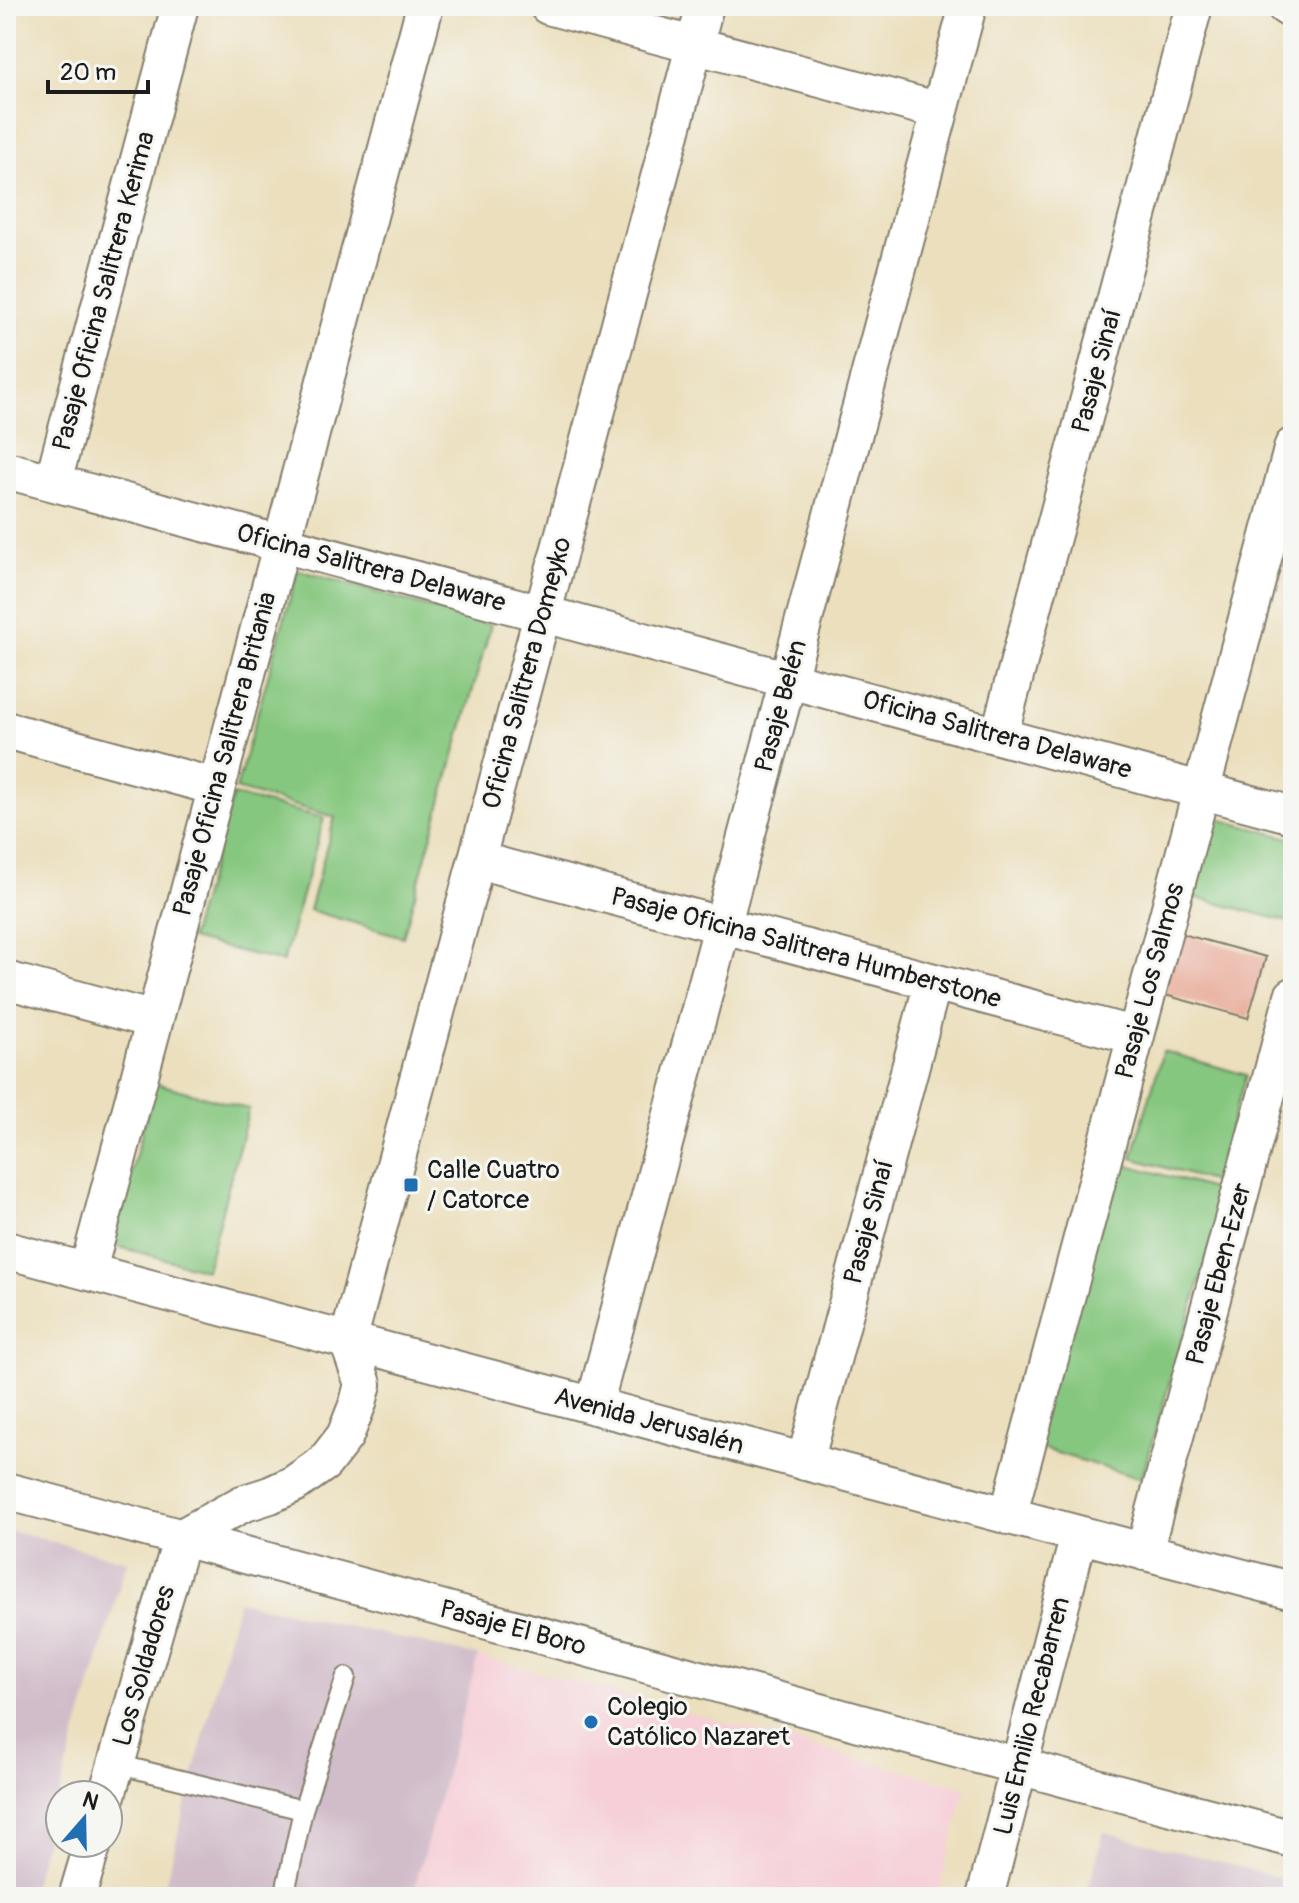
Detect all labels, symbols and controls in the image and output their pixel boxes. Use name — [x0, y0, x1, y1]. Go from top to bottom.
scale bar — [48, 44, 148, 94]
text: 20 m — [60, 58, 116, 87]
street label: Pasaje Oficina Salitrera Kerima — [46, 128, 162, 454]
street label: Pasaje Sinaí — [1065, 305, 1129, 437]
street label: Oficina Salitrera Delaware — [233, 517, 509, 619]
street label: Oficina Salitrera Domeyko — [475, 534, 579, 812]
street label: Pasaje Oficina Salitrera Britania — [166, 588, 284, 920]
street label: Pasaje Belén — [748, 636, 814, 776]
street label: Oficina Salitrera Delaware — [859, 684, 1135, 786]
street label: Pasaje Los Salmos — [1108, 879, 1192, 1082]
street label: Pasaje Oficina Salitrera Humberstone — [607, 880, 1005, 1016]
place label: Calle Cuatro / Catorce — [427, 1154, 560, 1216]
street label: Pasaje Sinaí — [837, 1156, 901, 1288]
marker: Calle Cuatro / Catorce — [402, 1176, 420, 1194]
street label: Pasaje Eben-Ezer — [1179, 1179, 1259, 1369]
street label: Avenida Jerusalén — [551, 1380, 747, 1462]
street label: Los Soldadores — [106, 1582, 182, 1750]
street label: Pasaje El Boro — [436, 1593, 590, 1663]
street label: Luis Emilio Recabarren — [987, 1594, 1077, 1838]
place label: Colegio Católico Nazaret — [607, 1691, 791, 1753]
marker: Colegio Católico Nazaret — [582, 1713, 600, 1731]
north arrow — [44, 1779, 124, 1859]
text: N — [79, 1785, 102, 1817]

